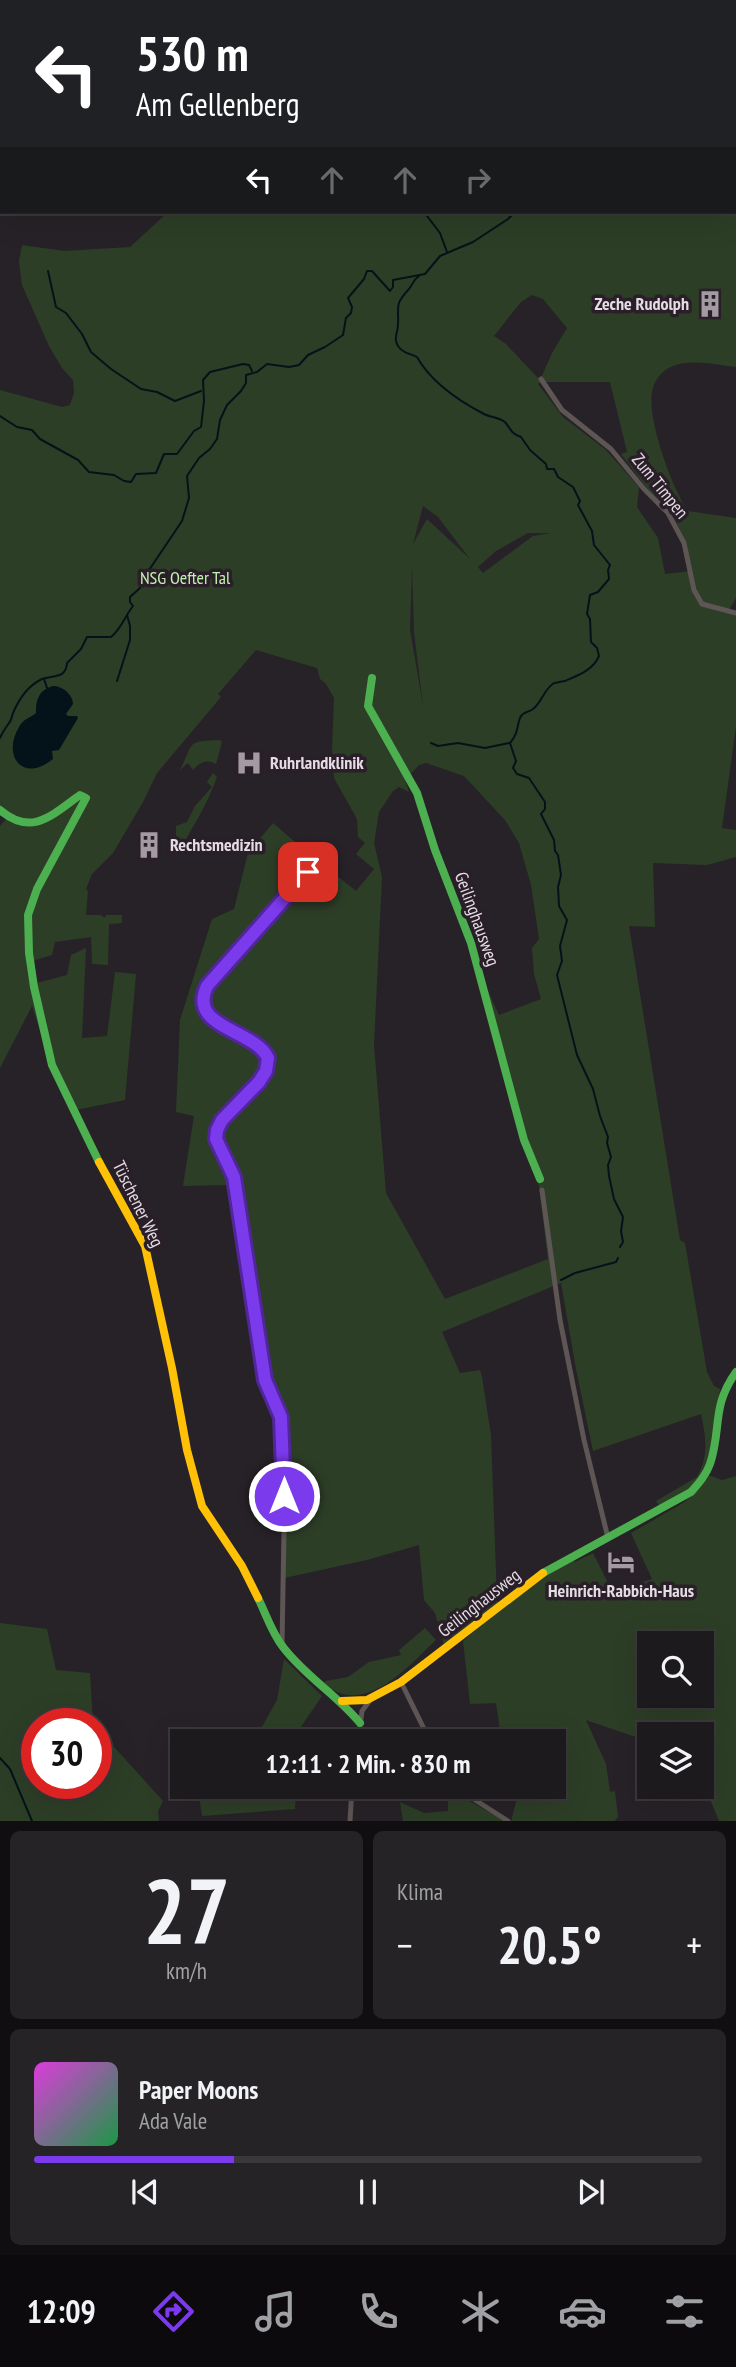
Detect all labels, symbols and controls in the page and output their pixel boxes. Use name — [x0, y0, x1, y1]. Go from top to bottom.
text: 530 m — [136, 21, 249, 85]
icon: left — [21, 28, 112, 119]
text: Am Gellenberg — [136, 83, 300, 125]
icon: left — [240, 161, 278, 199]
icon: ahead — [313, 161, 351, 199]
icon: ahead — [386, 161, 424, 199]
icon: right — [459, 161, 497, 199]
building icon: Zeche Rudolph — [695, 289, 725, 319]
place label: Zeche Rudolph — [594, 292, 689, 315]
street label: Zum Timpen — [627, 448, 694, 523]
park label: NSG Oefter Tal — [140, 566, 231, 589]
hospital icon: Ruhrlandklinik — [234, 748, 264, 778]
place label: Ruhrlandklinik — [270, 751, 364, 774]
building icon: Rechtsmedizin — [134, 830, 164, 860]
place label: Rechtsmedizin — [170, 833, 263, 856]
pin — [278, 842, 338, 902]
icon: arrive — [289, 853, 327, 891]
street label: Geilinghausweg — [450, 869, 505, 969]
street label: Tüschener Weg — [108, 1157, 169, 1251]
position arrow — [247, 1459, 321, 1533]
hotel icon: Heinrich-Rabbich-Haus — [606, 1547, 636, 1577]
street label: Geilinghausweg — [433, 1563, 525, 1642]
place label: Heinrich-Rabbich-Haus — [548, 1579, 694, 1602]
map controls — [637, 1631, 714, 1799]
button: search — [637, 1631, 714, 1708]
speed limit sign: 30 — [21, 1708, 112, 1799]
button: layers — [637, 1722, 714, 1799]
text: 12:11 · 2 Min. · 830 m — [266, 1747, 470, 1780]
text: 27 — [143, 1851, 230, 1969]
text: Klima — [397, 1877, 443, 1906]
text: 20.5° — [497, 1911, 602, 1978]
text: − — [397, 1920, 413, 1969]
text: + — [686, 1920, 702, 1969]
text: km/h — [166, 1956, 207, 1985]
text: Paper Moons — [139, 2073, 258, 2106]
text: Ada Vale — [139, 2106, 207, 2135]
icon: previous — [126, 2173, 164, 2211]
icon: pause — [349, 2173, 387, 2211]
icon: next — [572, 2173, 610, 2211]
icon: directions — [149, 2287, 198, 2336]
icon: music — [251, 2287, 300, 2336]
icon: phone — [354, 2287, 403, 2336]
icon: climate — [456, 2287, 505, 2336]
icon: car — [558, 2287, 607, 2336]
icon: filters — [660, 2287, 709, 2336]
text: 12:09 — [27, 2290, 96, 2332]

